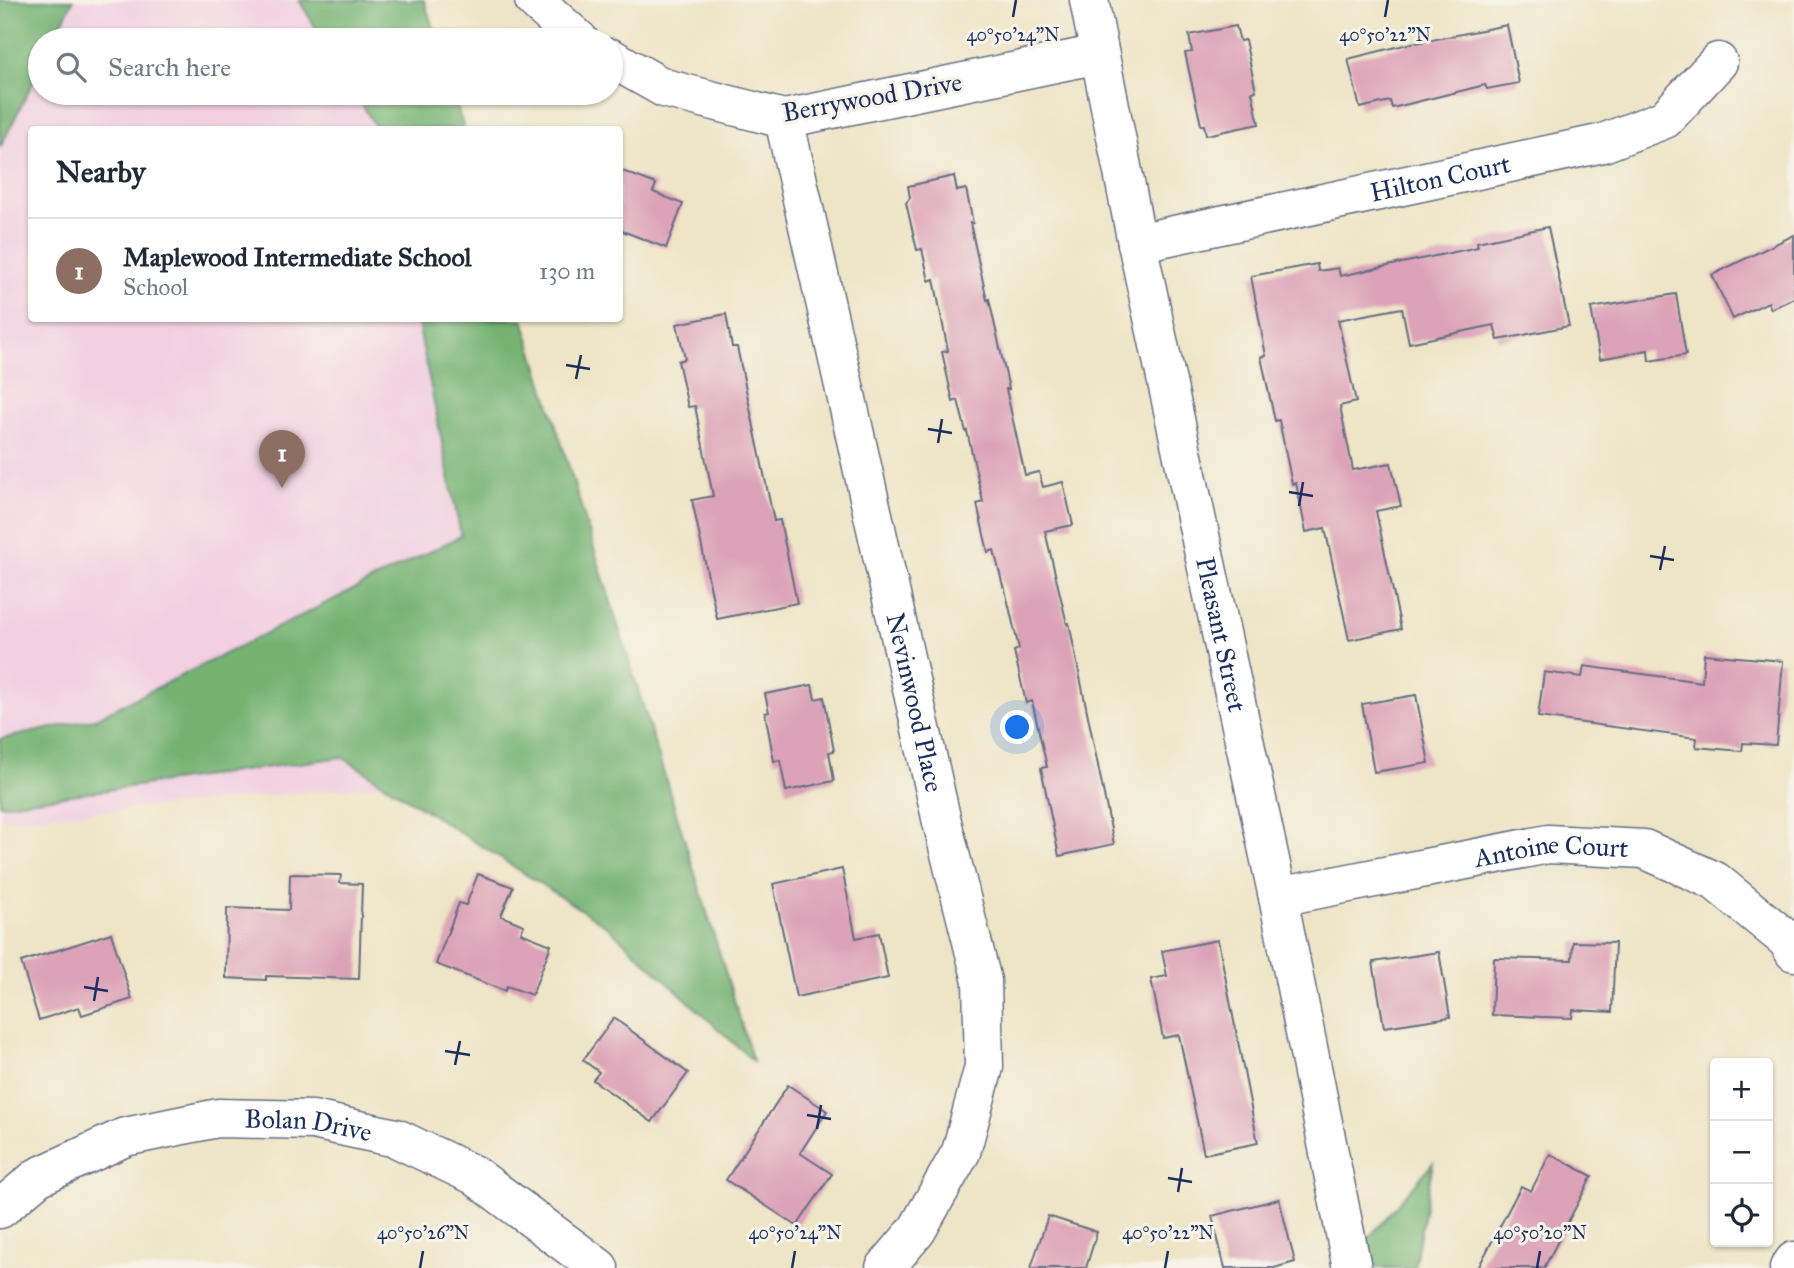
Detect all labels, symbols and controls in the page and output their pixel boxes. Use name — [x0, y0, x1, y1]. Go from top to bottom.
text: 40°50'24"N — [967, 24, 1059, 46]
text: 40°50'22"N — [1339, 24, 1431, 46]
search box — [28, 28, 623, 105]
icon: search — [52, 48, 90, 86]
text: Search here — [108, 51, 231, 83]
street label: Berrywood Drive — [780, 65, 965, 129]
street label: Hilton Court — [1367, 147, 1513, 209]
text: Nearby — [56, 154, 146, 190]
text: Maplewood Intermediate School — [123, 241, 472, 273]
text: 1 — [74, 257, 84, 285]
text: 130 m — [539, 257, 595, 285]
text: School — [123, 273, 188, 301]
pin: 1 — [259, 430, 305, 488]
street label: Pleasant Street — [1189, 554, 1254, 715]
street label: Nevinwood Place — [879, 610, 951, 795]
your location — [1000, 710, 1034, 744]
street label: Antoine Court — [1470, 828, 1629, 874]
map controls — [1710, 1058, 1773, 1247]
button: + — [1710, 1058, 1773, 1121]
street label: Bolan Drive — [244, 1103, 375, 1148]
button: − — [1710, 1121, 1773, 1184]
button: locate — [1710, 1184, 1773, 1247]
text: 40°50'26"N — [377, 1222, 469, 1244]
text: 40°50'24"N — [749, 1222, 841, 1244]
text: 40°50'22"N — [1122, 1222, 1214, 1244]
text: 40°50'20"N — [1493, 1222, 1587, 1244]

